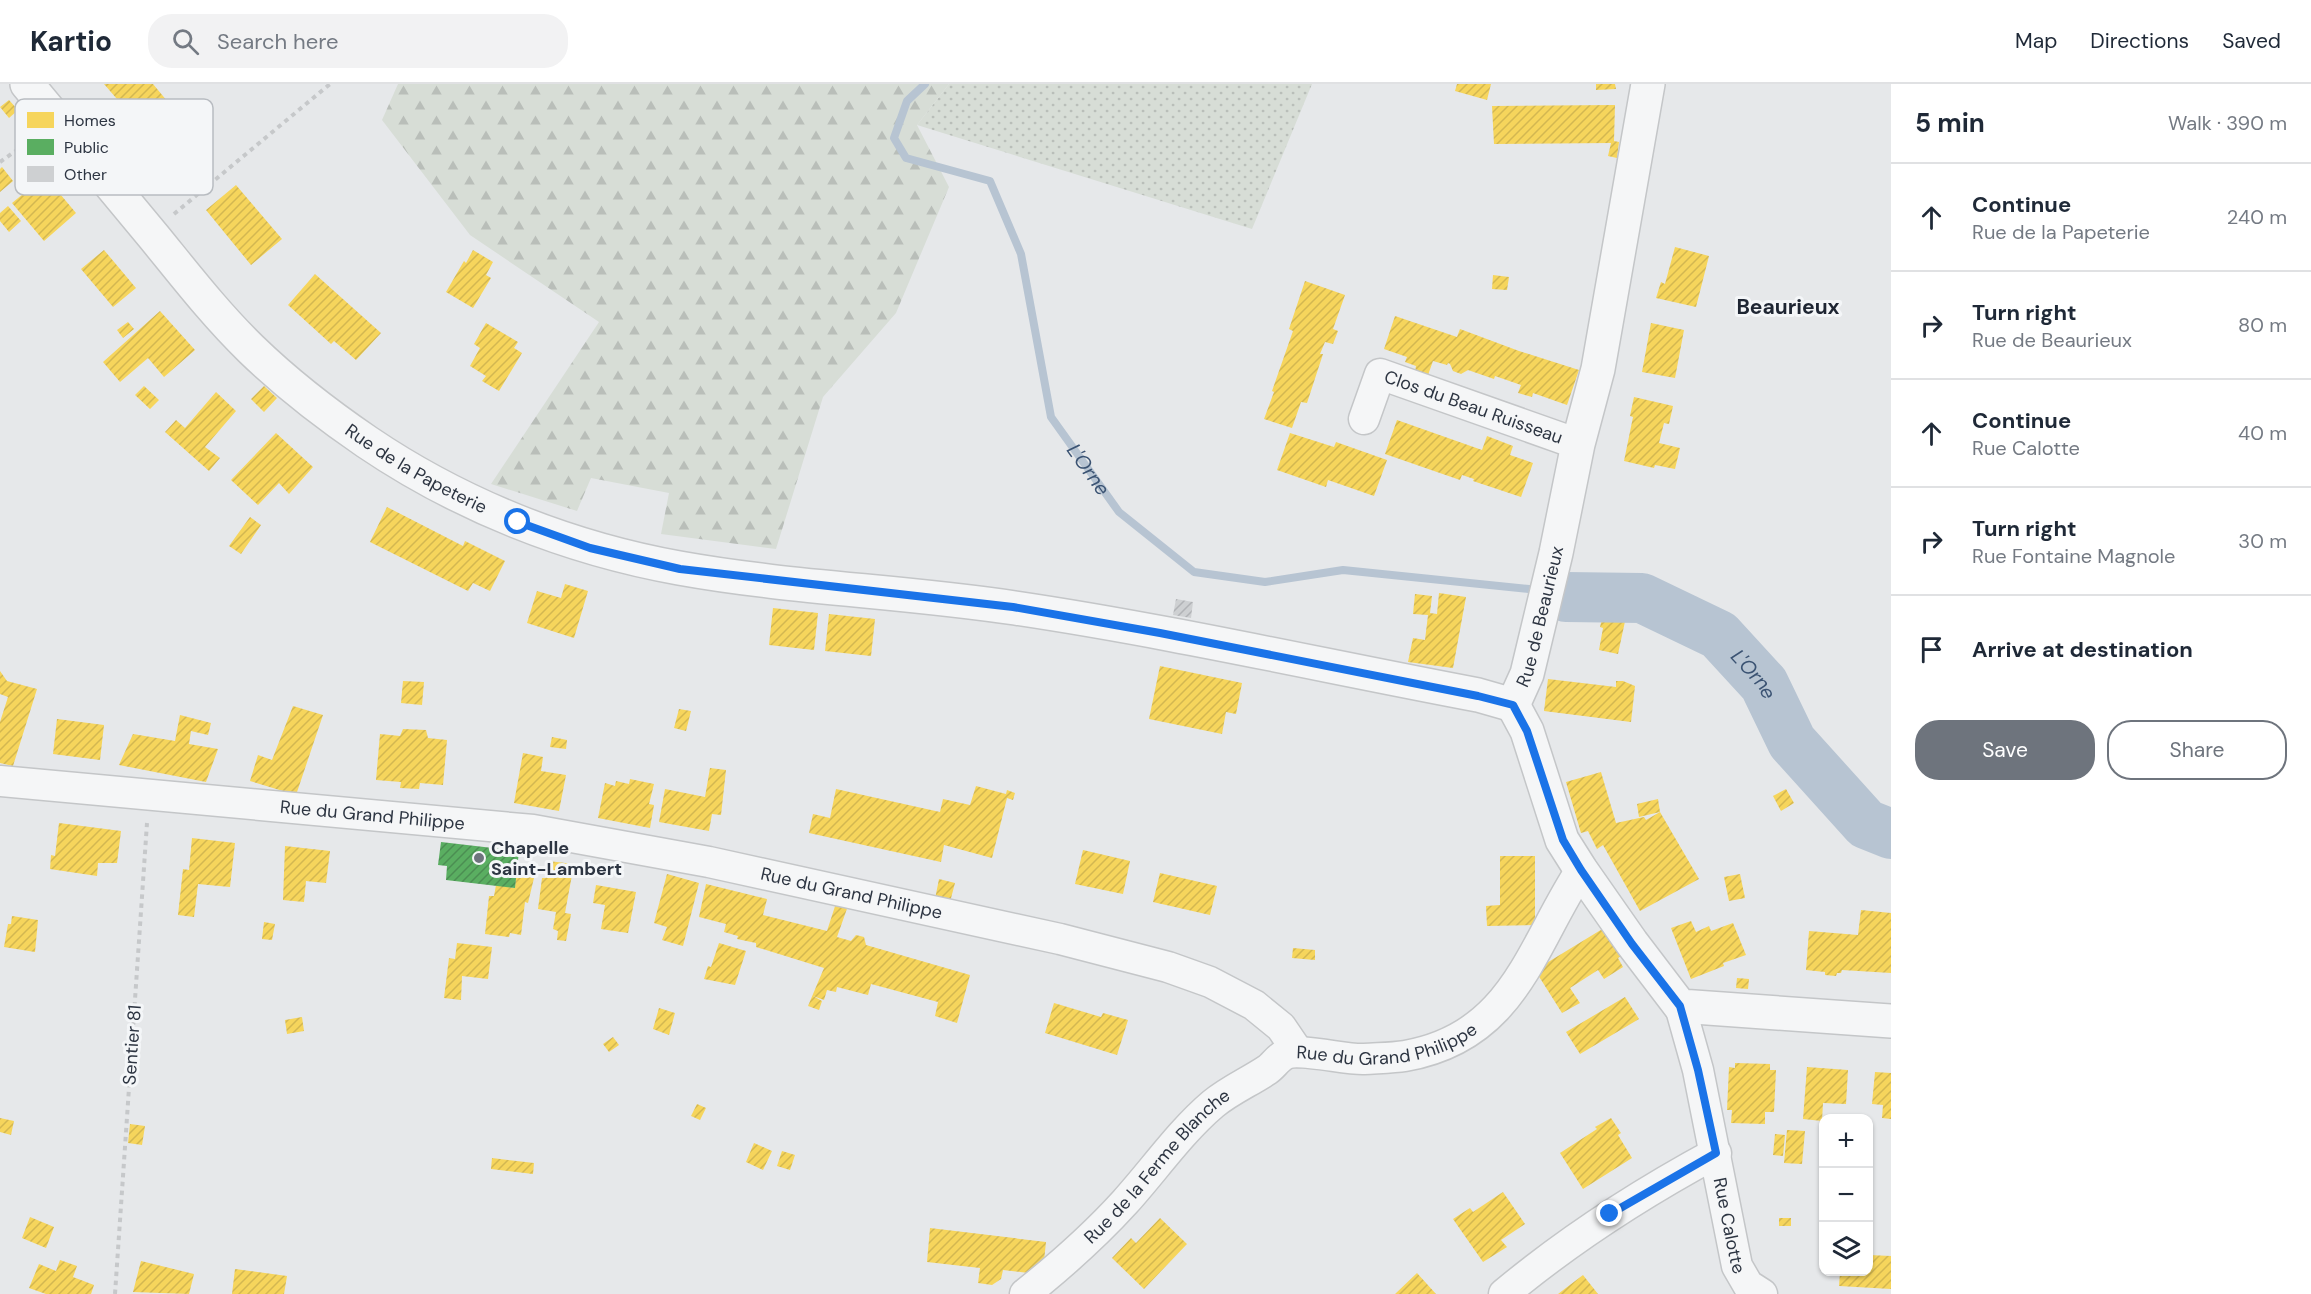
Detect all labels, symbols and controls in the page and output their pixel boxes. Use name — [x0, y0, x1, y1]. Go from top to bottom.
search box — [148, 14, 568, 68]
text: Kartio — [30, 23, 112, 60]
icon: search — [169, 25, 202, 58]
text: Search here — [217, 27, 338, 56]
text: Map — [2015, 27, 2057, 55]
text: Directions — [2090, 27, 2189, 55]
text: Saved — [2222, 27, 2281, 55]
legend — [15, 99, 213, 195]
text: 5 min — [1915, 106, 1985, 140]
text: Homes — [64, 110, 116, 131]
text: Walk · 390 m — [2168, 110, 2287, 136]
text: Public — [64, 137, 109, 158]
text: Other — [64, 164, 107, 185]
text: Continue — [1972, 190, 2071, 219]
icon: ahead — [1915, 201, 1948, 234]
text: 240 m — [2227, 204, 2287, 230]
text: Rue de la Papeterie — [1972, 219, 2150, 245]
district label: Beaurieux — [1736, 293, 1840, 321]
text: Turn right — [1972, 298, 2077, 327]
icon: right — [1915, 309, 1948, 342]
text: 80 m — [2238, 312, 2287, 338]
text: Rue de Beaurieux — [1972, 327, 2132, 353]
street label: Clos du Beau Ruisseau — [1381, 364, 1566, 450]
text: Continue — [1972, 406, 2071, 435]
icon: ahead — [1915, 417, 1948, 450]
street label: Rue de la Papeterie — [340, 418, 491, 519]
text: 40 m — [2238, 420, 2287, 446]
text: Rue Calotte — [1972, 435, 2080, 461]
water label: L'Orne — [1061, 438, 1116, 501]
route start — [504, 508, 530, 534]
text: Turn right — [1972, 514, 2077, 543]
icon: right — [1915, 525, 1948, 558]
text: 30 m — [2238, 528, 2287, 554]
text: Rue Fontaine Magnole — [1972, 543, 2175, 569]
street label: Rue de Beaurieux — [1511, 544, 1569, 691]
icon: arrive — [1915, 633, 1948, 666]
text: Arrive at destination — [1972, 635, 2193, 664]
water label: L'Orne — [1725, 644, 1782, 703]
button: Save — [1915, 720, 2095, 780]
button: Share — [2107, 720, 2287, 780]
street label: Rue du Grand Philippe — [279, 795, 466, 836]
place label: Chapelle Saint-Lambert — [491, 836, 622, 881]
marker: Chapelle Saint-Lambert — [472, 851, 486, 865]
street label: Rue du Grand Philippe — [758, 862, 945, 925]
street label: Sentier 81 — [117, 1004, 147, 1086]
street label: Rue du Grand Philippe — [1296, 1017, 1482, 1071]
street label: Rue de la Ferme Blanche — [1079, 1083, 1235, 1249]
map controls — [1819, 1114, 1873, 1276]
button: + — [1819, 1114, 1873, 1168]
button: − — [1819, 1168, 1873, 1222]
street label: Rue Calotte — [1708, 1175, 1751, 1278]
route end — [1596, 1200, 1622, 1226]
button: layers — [1819, 1222, 1873, 1276]

